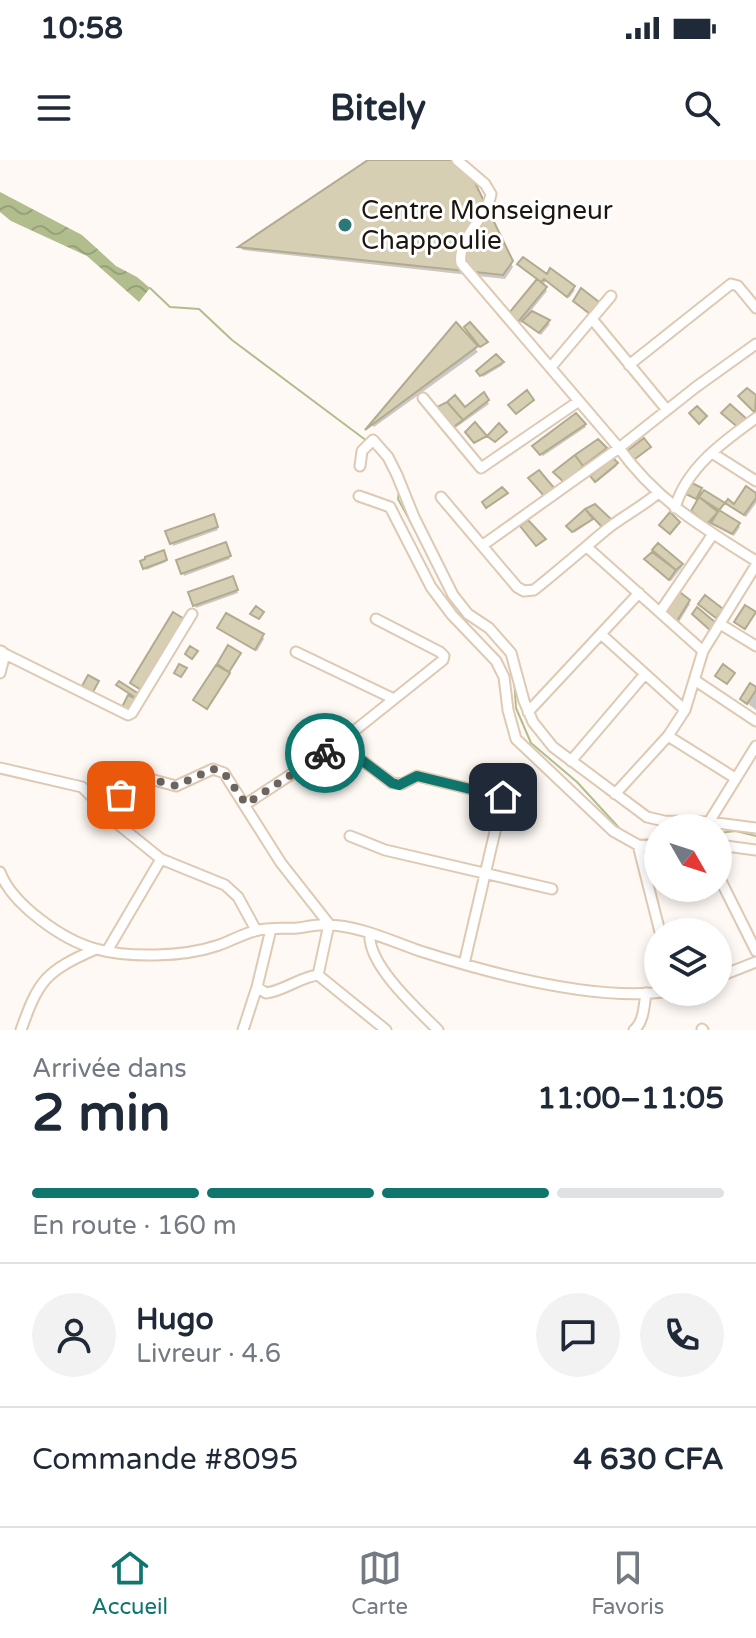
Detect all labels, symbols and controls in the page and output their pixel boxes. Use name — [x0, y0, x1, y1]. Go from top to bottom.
text: 10:58 — [40, 10, 123, 47]
icon: menu — [32, 86, 76, 130]
icon: search — [680, 86, 724, 130]
text: Bitely — [330, 87, 426, 130]
place label: Centre Monseigneur Chappoulie — [361, 195, 613, 256]
marker: Centre Monseigneur Chappoulie — [336, 216, 354, 234]
courier — [285, 713, 365, 793]
icon: bike — [303, 731, 347, 775]
pin — [87, 761, 155, 829]
pin — [469, 763, 537, 831]
icon: bag — [99, 773, 143, 817]
icon: home — [481, 775, 525, 819]
north arrow — [644, 814, 732, 902]
map controls — [644, 814, 732, 1006]
button: layers — [644, 918, 732, 1006]
text: Arrivée dans — [32, 1053, 187, 1084]
text: 11:00–11:05 — [537, 1080, 724, 1117]
text: 2 min — [32, 1082, 171, 1145]
text: En route · 160 m — [32, 1210, 237, 1241]
button: person — [32, 1293, 116, 1377]
button: chat — [536, 1293, 620, 1377]
button: phone — [640, 1293, 724, 1377]
text: Hugo — [136, 1301, 214, 1338]
text: Livreur · 4.6 — [136, 1338, 281, 1369]
text: Commande #8095 — [32, 1441, 298, 1478]
text: 4 630 CFA — [573, 1441, 724, 1478]
tab: Accueil — [92, 1546, 168, 1620]
tab: Carte — [351, 1546, 408, 1620]
tab: Favoris — [591, 1546, 664, 1620]

